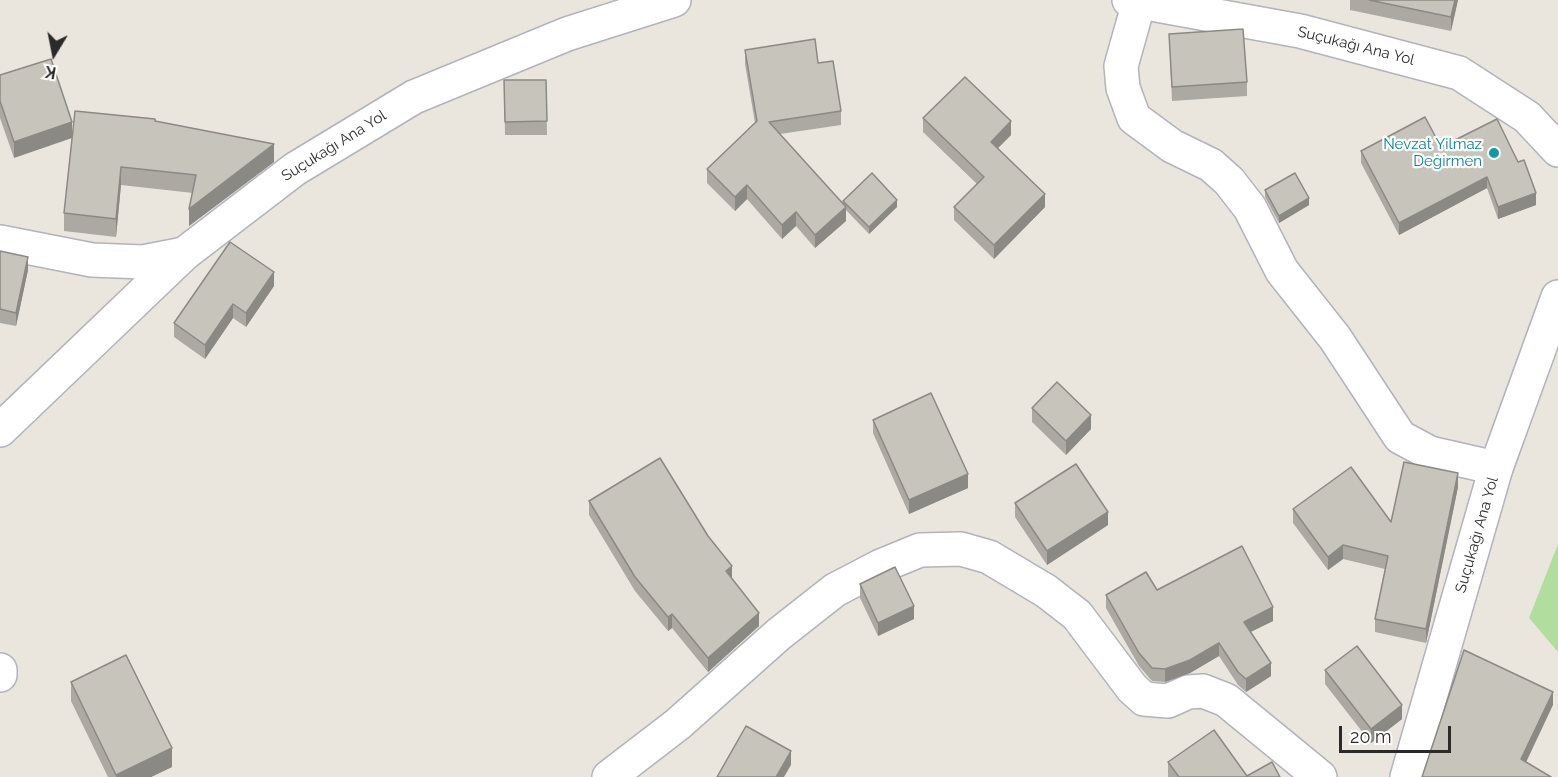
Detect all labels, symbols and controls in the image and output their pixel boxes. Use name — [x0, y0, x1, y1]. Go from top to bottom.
street label: Suçukağı Ana Yol — [1296, 23, 1416, 69]
north arrow — [24, 24, 84, 84]
text: K — [44, 62, 58, 83]
street label: Suçukağı Ana Yol — [278, 107, 390, 185]
place label: Nevzat Yilmaz Değirmen — [1383, 135, 1482, 170]
marker: Nevzat Yilmaz Değirmen — [1487, 146, 1501, 160]
street label: Suçukağı Ana Yol — [1452, 475, 1502, 595]
scale bar — [1342, 714, 1454, 752]
text: 20 m — [1350, 726, 1392, 747]

